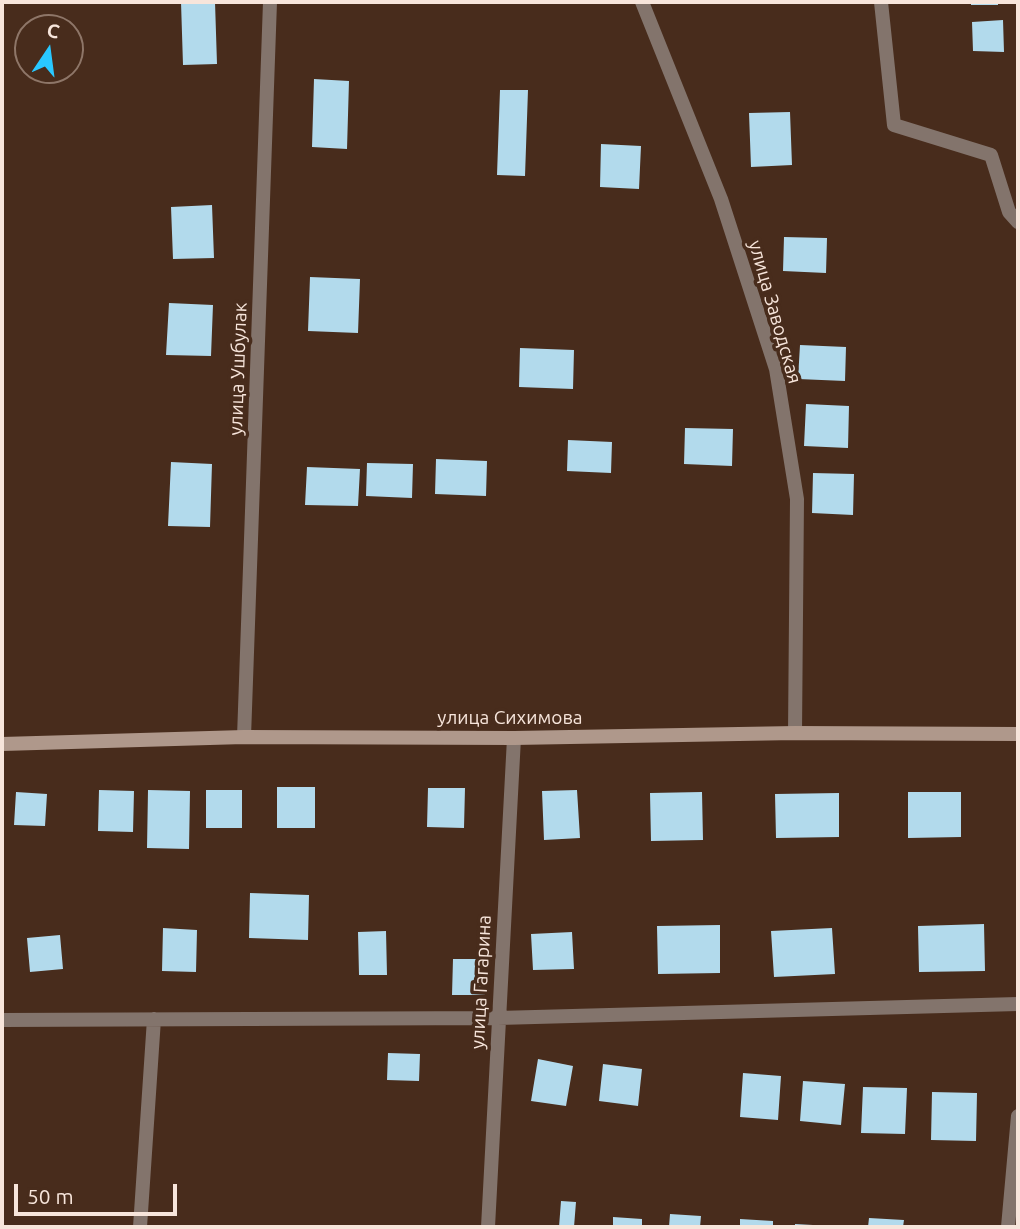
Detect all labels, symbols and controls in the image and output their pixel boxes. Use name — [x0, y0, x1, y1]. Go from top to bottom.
north arrow — [14, 14, 84, 84]
text: С — [45, 18, 62, 43]
street label: улица Заводская — [744, 238, 806, 386]
street label: улица Ушбулак — [224, 302, 252, 436]
street label: улица Сихимова — [437, 707, 583, 729]
street label: улица Гагарина — [466, 914, 496, 1050]
scale bar — [18, 1170, 180, 1214]
text: 50 m — [27, 1184, 74, 1208]

